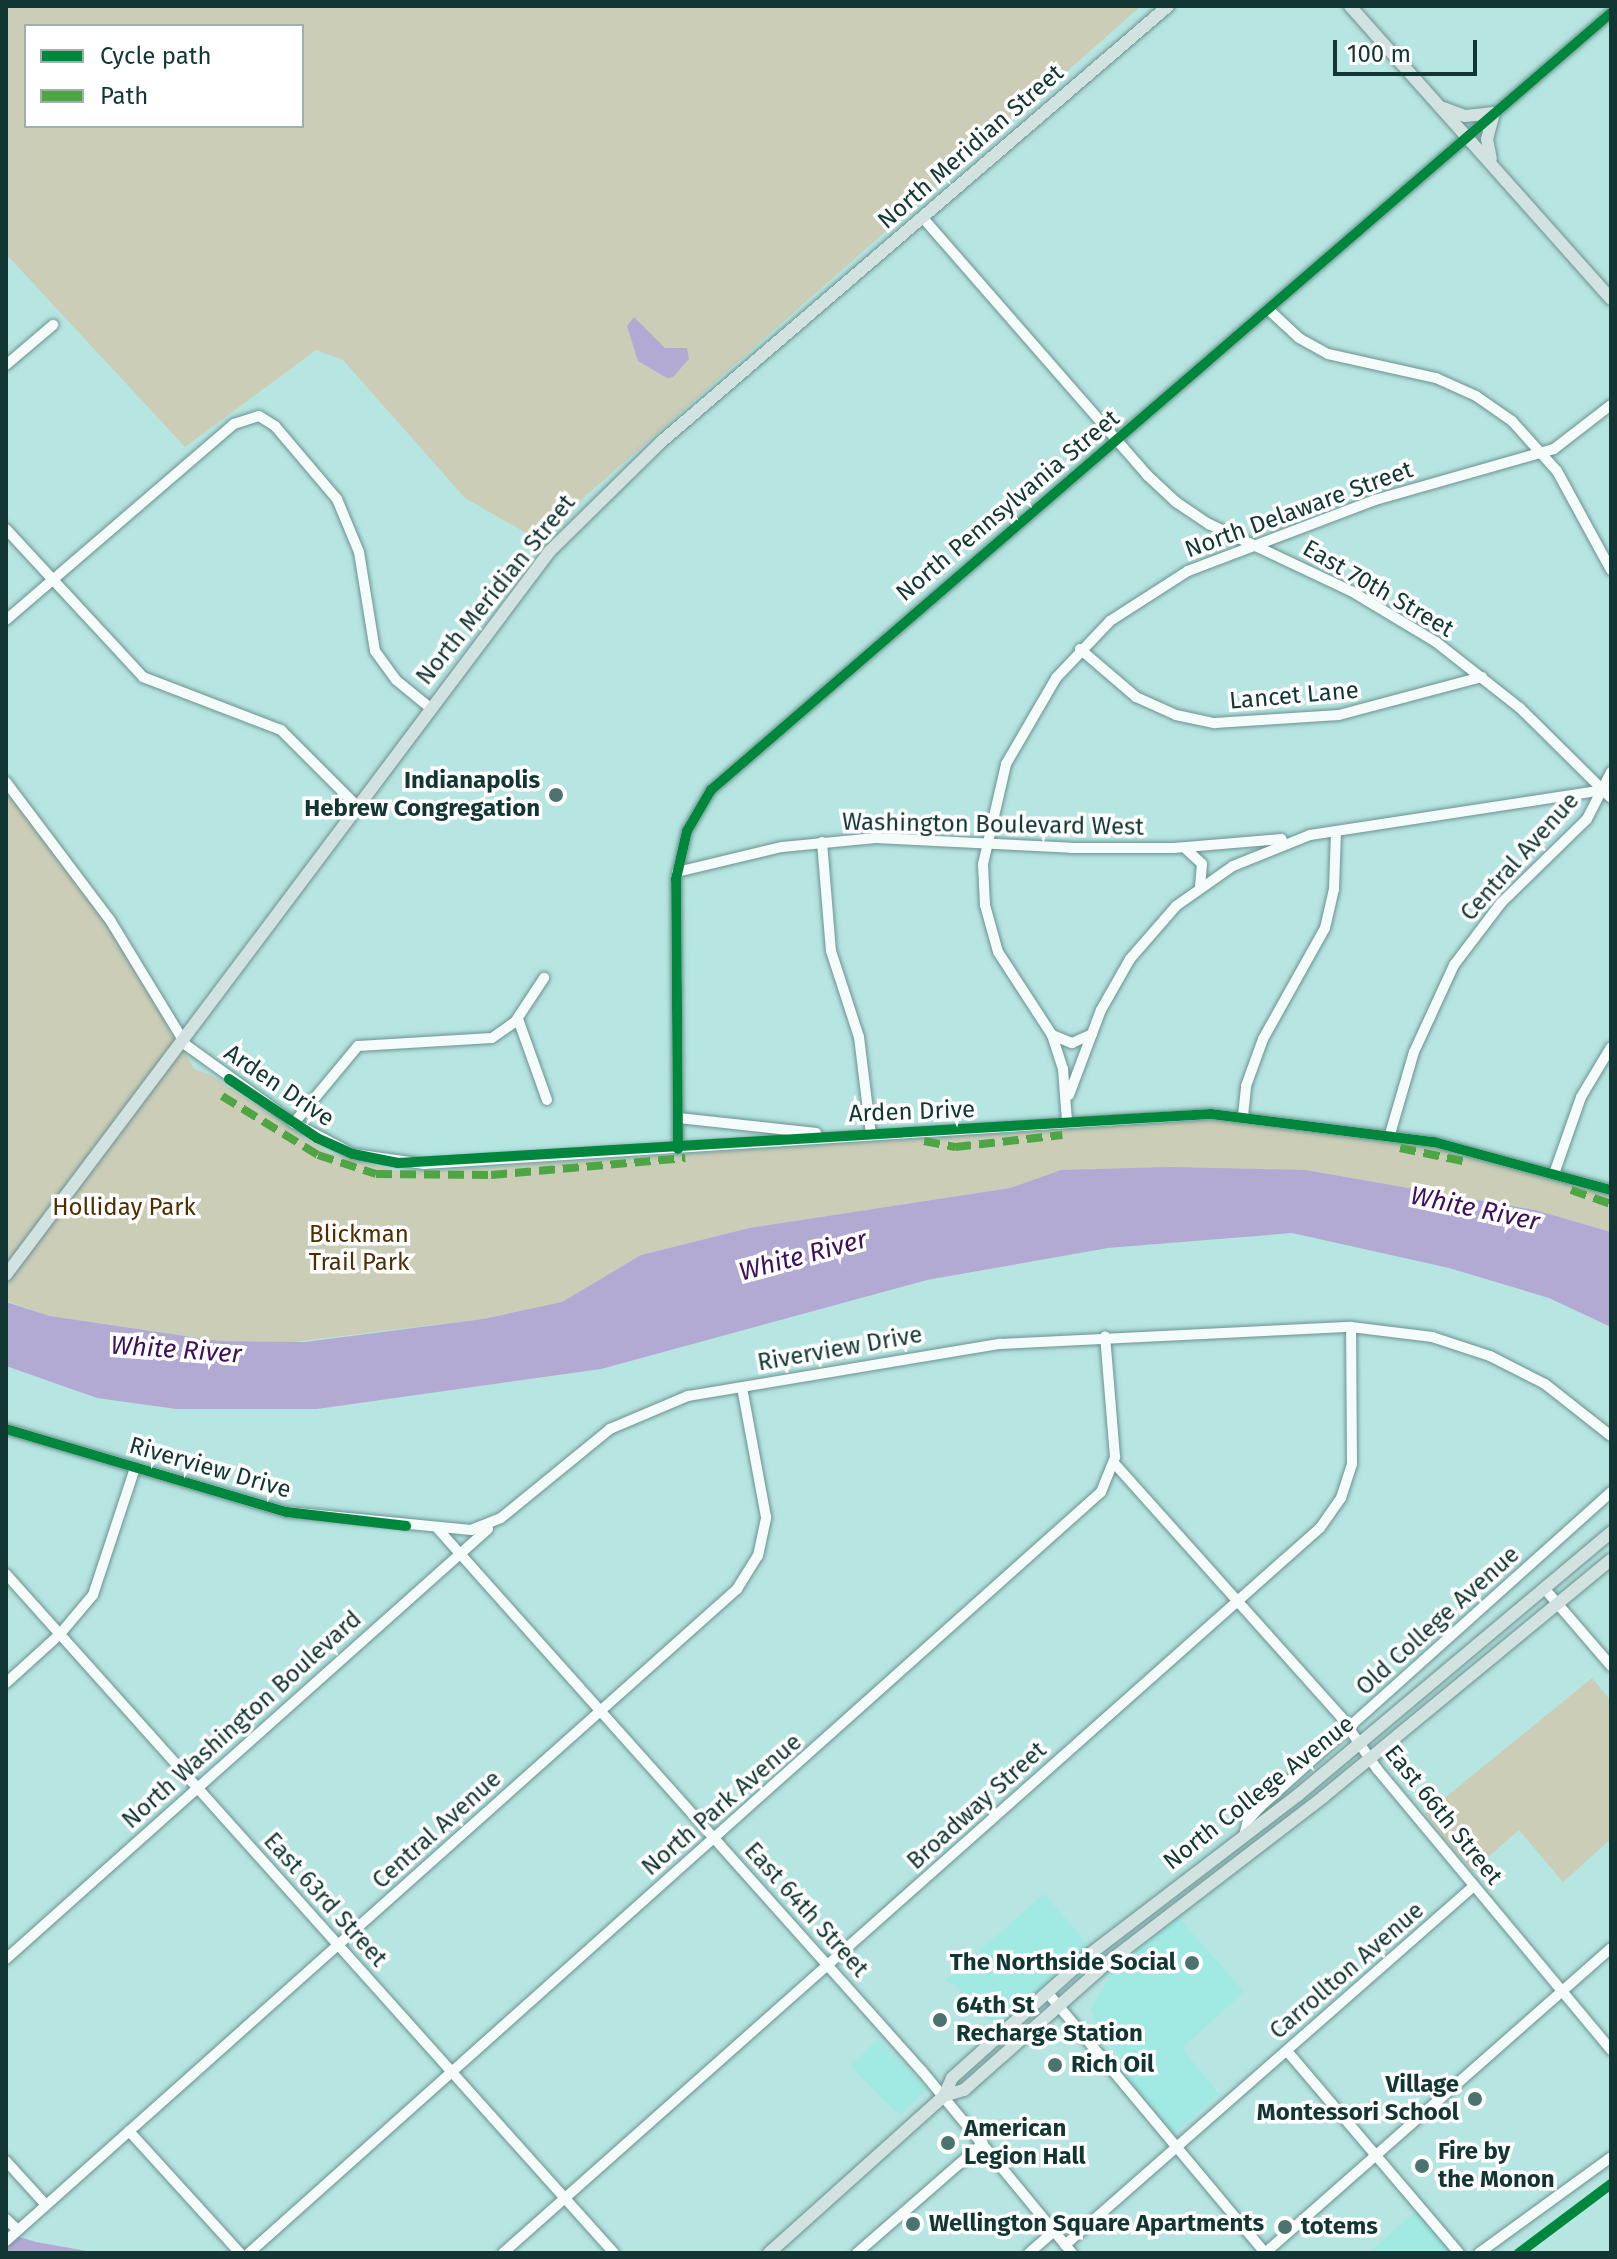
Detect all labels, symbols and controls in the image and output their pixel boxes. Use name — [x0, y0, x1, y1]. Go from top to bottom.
legend — [24, 24, 304, 128]
scale bar — [1337, 24, 1481, 74]
text: 100 m — [1347, 40, 1411, 68]
text: Cycle path — [100, 42, 212, 70]
street label: North Meridian Street — [872, 59, 1070, 235]
text: Path — [100, 82, 148, 110]
street label: North Pennsylvania Street — [891, 404, 1125, 608]
street label: North Delaware Street — [1181, 455, 1417, 565]
street label: North Meridian Street — [410, 489, 582, 691]
street label: East 70th Street — [1297, 534, 1459, 644]
street label: Lancet Lane — [1228, 676, 1360, 716]
place label: Indianapolis Hebrew Congregation — [304, 767, 540, 823]
marker: Indianapolis Hebrew Congregation — [547, 786, 565, 804]
street label: Central Avenue — [1455, 787, 1585, 927]
street label: Washington Boulevard West — [842, 808, 1144, 842]
street label: Arden Drive — [219, 1039, 339, 1133]
street label: Arden Drive — [848, 1095, 976, 1129]
water label: White River — [1408, 1180, 1542, 1238]
park label: Holliday Park — [52, 1194, 196, 1222]
park label: Blickman Trail Park — [309, 1221, 409, 1277]
water label: White River — [736, 1224, 870, 1288]
street label: Riverview Drive — [755, 1320, 925, 1378]
water label: White River — [109, 1330, 243, 1370]
street label: Riverview Drive — [126, 1431, 294, 1505]
street label: Old College Avenue — [1351, 1540, 1525, 1702]
street label: North Washington Boulevard — [116, 1605, 368, 1835]
street label: North College Avenue — [1158, 1710, 1360, 1876]
street label: North Park Avenue — [636, 1728, 808, 1882]
street label: Broadway Street — [902, 1736, 1052, 1876]
street label: East 66th Street — [1378, 1739, 1508, 1891]
street label: Central Avenue — [367, 1765, 507, 1895]
street label: East 63rd Street — [257, 1827, 393, 1973]
street label: East 64th Street — [738, 1837, 874, 1983]
street label: Carrollton Avenue — [1264, 1896, 1430, 2046]
place label: The Northside Social — [950, 1949, 1176, 1977]
marker: The Northside Social — [1183, 1954, 1201, 1972]
place label: 64th St Recharge Station — [956, 1992, 1143, 2048]
marker: 64th St Recharge Station — [931, 2011, 949, 2029]
place label: Rich Oil — [1071, 2051, 1154, 2079]
marker: Rich Oil — [1046, 2056, 1064, 2074]
place label: Village Montessori School — [1257, 2071, 1459, 2127]
marker: Village Montessori School — [1466, 2090, 1484, 2108]
place label: American Legion Hall — [964, 2115, 1086, 2171]
marker: American Legion Hall — [939, 2134, 957, 2152]
place label: Fire by the Monon — [1438, 2138, 1555, 2194]
marker: Fire by the Monon — [1413, 2157, 1431, 2175]
place label: Wellington Square Apartments — [929, 2210, 1264, 2238]
place label: totems — [1301, 2213, 1378, 2241]
marker: Wellington Square Apartments — [904, 2215, 922, 2233]
marker: totems — [1276, 2218, 1294, 2236]

